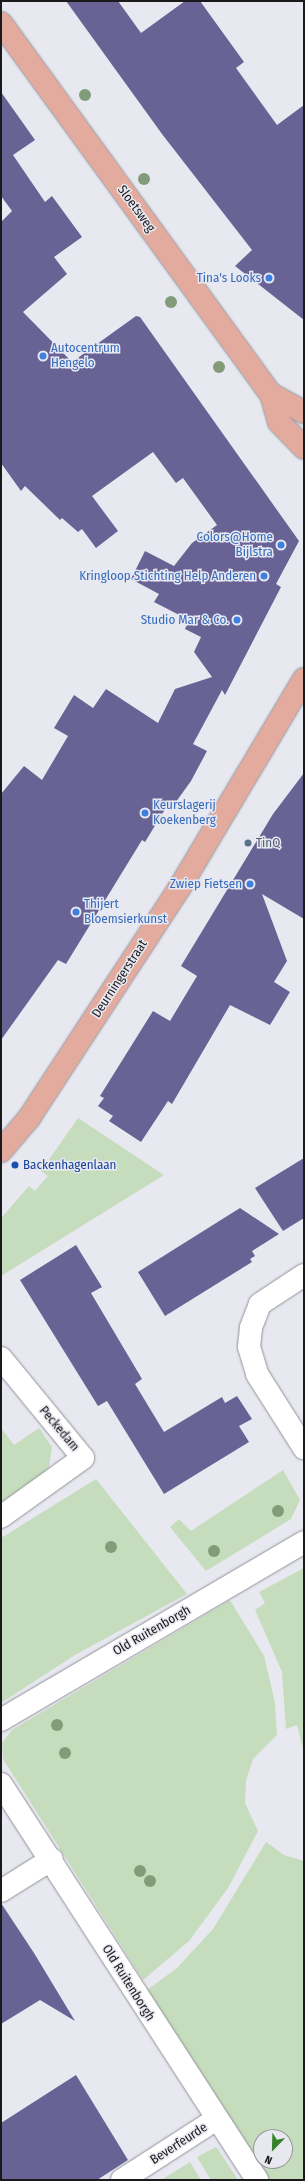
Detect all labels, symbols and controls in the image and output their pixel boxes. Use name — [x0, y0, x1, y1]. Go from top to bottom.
street label: Sloetsweg — [114, 183, 158, 235]
place label: Tina's Looks — [197, 270, 261, 286]
marker: Tina's Looks — [264, 273, 274, 283]
place label: Autocentrum Hengelo — [51, 341, 120, 372]
marker: Autocentrum Hengelo — [38, 351, 48, 361]
place label: Colors@Home Bijlstra — [197, 530, 273, 561]
marker: Colors@Home Bijlstra — [276, 540, 286, 550]
place label: Kringloop Stichting Help Anderen — [79, 568, 256, 584]
marker: Kringloop Stichting Help Anderen — [259, 571, 269, 581]
place label: Studio Mar & Co. — [141, 612, 229, 628]
marker: Studio Mar & Co. — [232, 615, 242, 625]
place label: Keurslagerij Koekenberg — [153, 798, 216, 829]
marker: Keurslagerij Koekenberg — [140, 808, 150, 818]
place label: TinQ — [256, 835, 280, 851]
marker: TinQ — [243, 838, 253, 848]
place label: Zwiep Fietsen — [170, 876, 242, 892]
marker: Zwiep Fietsen — [245, 879, 255, 889]
place label: Thijert Bloemsierkunst — [84, 897, 167, 928]
marker: Thijert Bloemsierkunst — [71, 907, 81, 917]
street label: Deurningerstraat — [89, 937, 151, 1021]
place label: Backenhagenlaan — [23, 1157, 116, 1173]
marker: Backenhagenlaan — [10, 1160, 20, 1170]
street label: Peckedam — [36, 1403, 82, 1455]
street label: Old Ruitenborgh — [110, 1602, 194, 1660]
street label: Old Ruitenborgh — [98, 1942, 158, 2024]
street label: Beverfeurde — [148, 2120, 210, 2168]
north arrow — [253, 2129, 293, 2169]
text: N — [263, 2152, 274, 2167]

